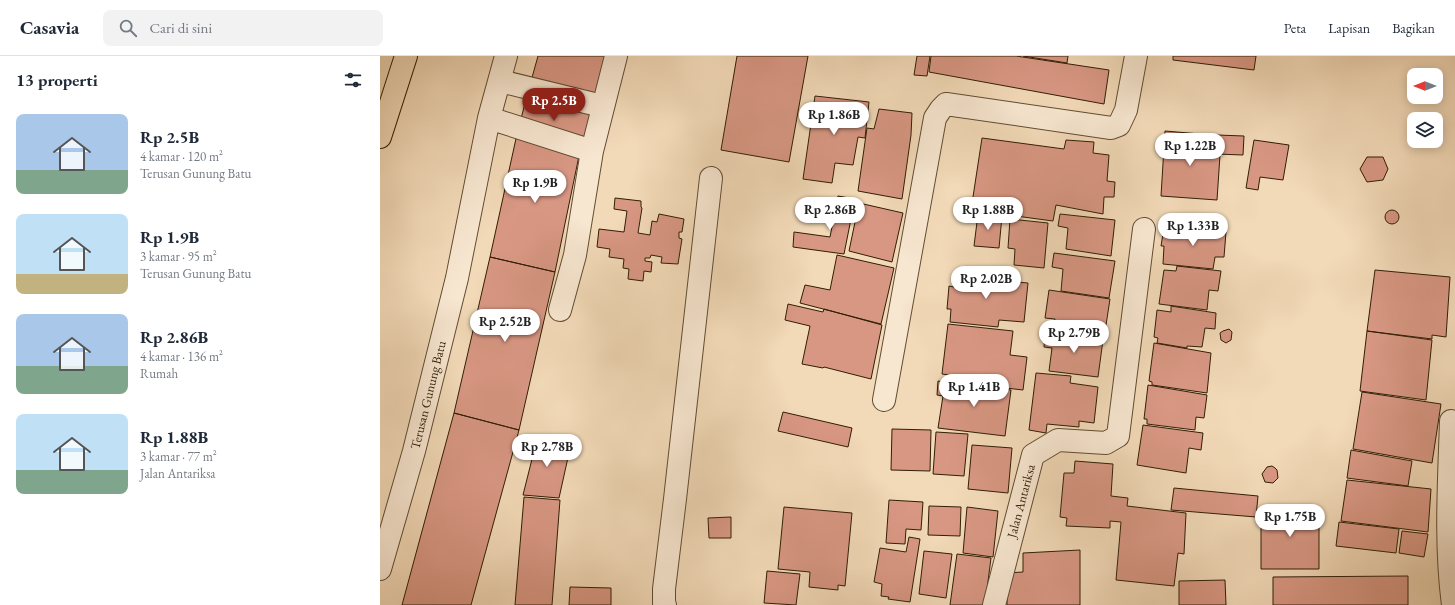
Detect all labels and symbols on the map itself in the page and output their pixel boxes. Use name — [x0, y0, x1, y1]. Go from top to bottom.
north arrow — [1407, 68, 1443, 104]
pin: Rp 2.5B — [517, 88, 591, 122]
pin: Rp 1.86B — [793, 102, 875, 136]
pin: Rp 1.22B — [1149, 133, 1231, 167]
pin: Rp 1.9B — [498, 170, 572, 204]
pin: Rp 2.86B — [789, 197, 871, 231]
pin: Rp 1.88B — [947, 197, 1029, 231]
pin: Rp 1.33B — [1152, 213, 1234, 247]
pin: Rp 2.02B — [945, 266, 1027, 300]
pin: Rp 2.52B — [464, 309, 546, 343]
pin: Rp 2.79B — [1033, 320, 1115, 354]
street label: Terusan Gunung Batu — [406, 339, 450, 451]
pin: Rp 1.41B — [933, 374, 1015, 408]
pin: Rp 2.78B — [506, 434, 588, 468]
street label: Jalan Antariksa — [1003, 462, 1039, 541]
pin: Rp 1.75B — [1249, 504, 1331, 538]

